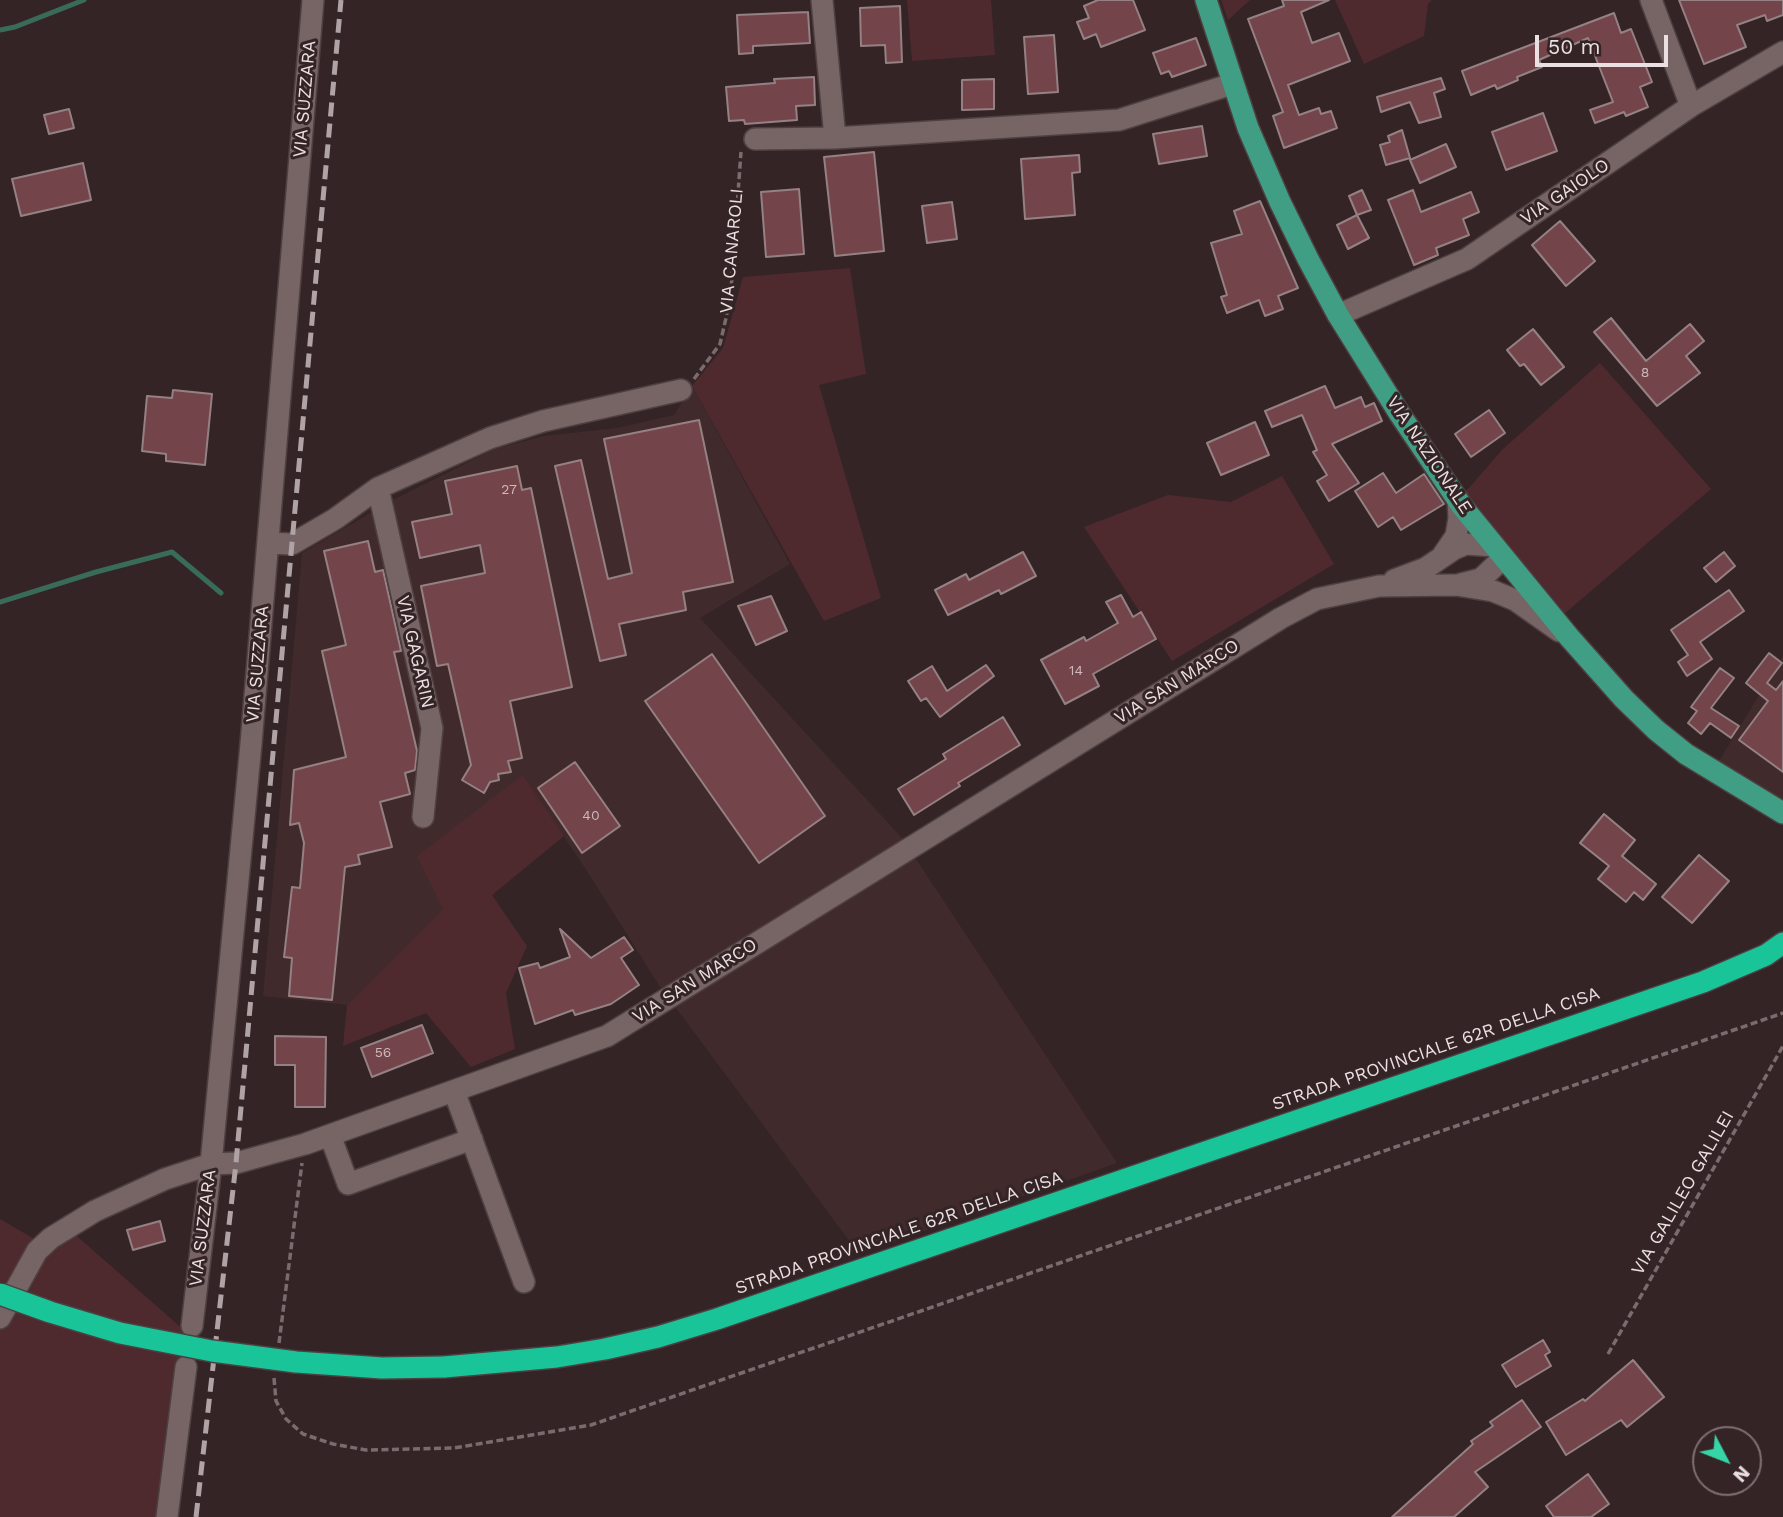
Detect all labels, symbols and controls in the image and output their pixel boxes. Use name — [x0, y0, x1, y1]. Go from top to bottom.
scale bar — [1538, 21, 1671, 65]
text: 50 m — [1548, 34, 1600, 59]
street label: VIA SUZZARA — [289, 39, 321, 159]
street label: VIA GAIOLO — [1516, 154, 1614, 230]
street label: VIA CANAROLI — [716, 187, 748, 315]
house number: 8 — [1641, 365, 1649, 381]
street label: VIA NAZIONALE — [1382, 392, 1476, 518]
house number: 27 — [501, 482, 517, 498]
street label: VIA GAGARIN — [392, 594, 438, 710]
street label: VIA SUZZARA — [242, 604, 274, 724]
street label: VIA SAN MARCO — [1111, 635, 1243, 729]
house number: 14 — [1069, 663, 1083, 679]
house number: 40 — [582, 808, 600, 824]
street label: VIA SAN MARCO — [629, 934, 761, 1028]
street label: STRADA PROVINCIALE 62R DELLA CISA — [1269, 983, 1603, 1115]
house number: 56 — [375, 1045, 391, 1061]
street label: VIA GALILEO GALILEI — [1627, 1107, 1739, 1279]
street label: STRADA PROVINCIALE 62R DELLA CISA — [732, 1167, 1066, 1299]
street label: VIA SUZZARA — [185, 1168, 221, 1288]
north arrow — [1692, 1426, 1762, 1496]
text: N — [1728, 1461, 1755, 1487]

